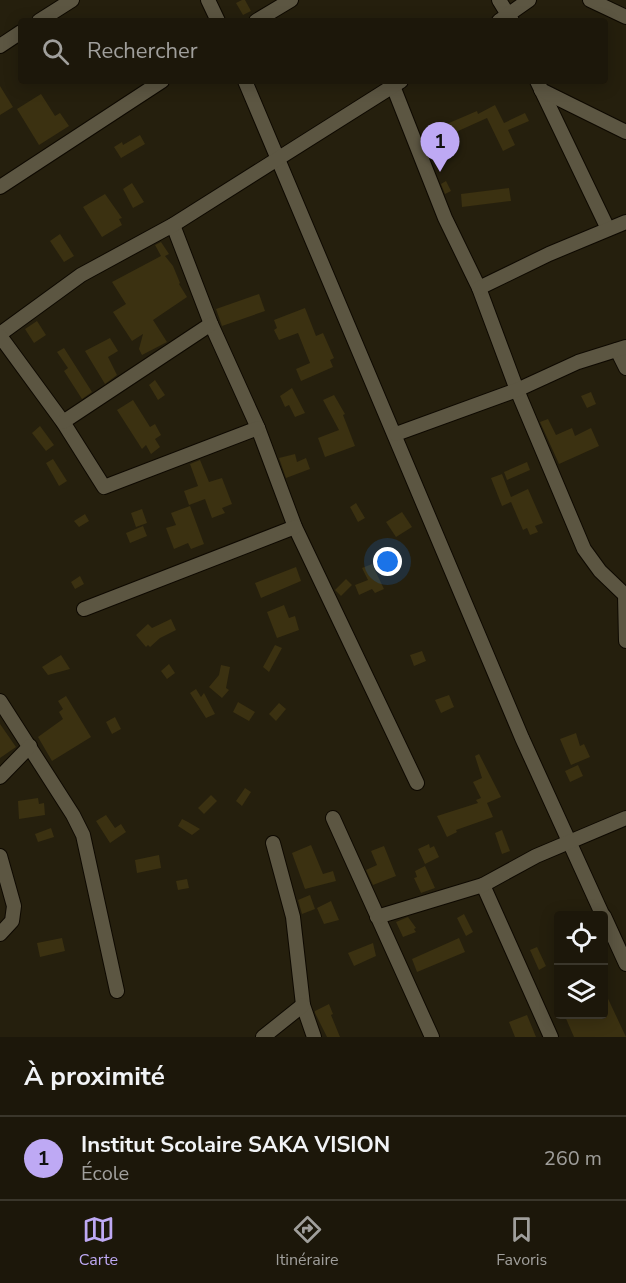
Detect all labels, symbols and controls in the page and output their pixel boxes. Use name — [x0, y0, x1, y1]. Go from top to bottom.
search box — [18, 18, 608, 84]
icon: search — [39, 35, 72, 68]
text: Rechercher — [87, 36, 198, 66]
pin: 1 — [420, 122, 460, 172]
your location — [373, 547, 402, 576]
map controls — [554, 911, 608, 1019]
button: locate — [554, 911, 608, 965]
button: layers — [554, 965, 608, 1019]
text: À proximité — [24, 1059, 165, 1094]
text: Institut Scolaire SAKA VISION — [81, 1130, 390, 1160]
text: 1 — [38, 1145, 50, 1172]
text: 260 m — [544, 1145, 602, 1172]
text: École — [81, 1160, 129, 1187]
tab: Carte — [79, 1213, 118, 1271]
tab: Itinéraire — [276, 1213, 339, 1271]
tab: Favoris — [496, 1213, 547, 1271]

